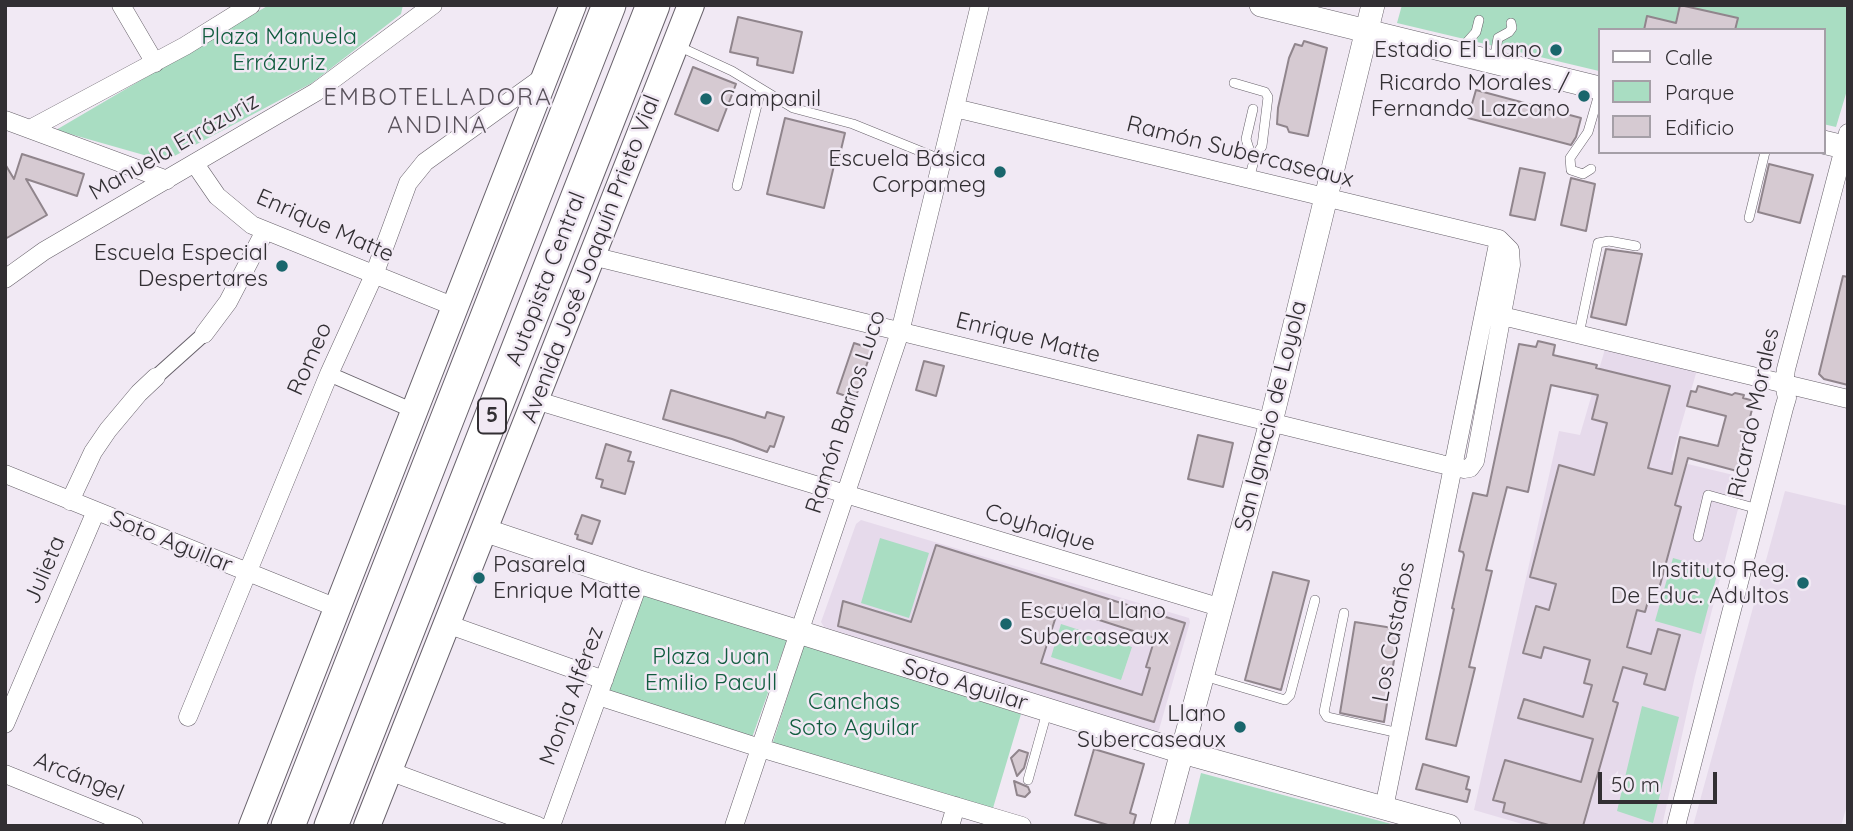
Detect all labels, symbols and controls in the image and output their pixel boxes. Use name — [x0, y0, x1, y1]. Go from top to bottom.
park label: Plaza Manuela Errázuriz — [201, 23, 357, 77]
legend — [1598, 28, 1825, 154]
place label: Estadio El Llano — [1374, 36, 1542, 64]
marker: Estadio El Llano — [1548, 42, 1564, 58]
text: Calle — [1665, 44, 1713, 70]
place label: Ricardo Morales / Fernando Lazcano — [1371, 69, 1570, 123]
text: Parque — [1665, 79, 1734, 105]
district label: EMBOTELLADORA ANDINA — [325, 84, 551, 140]
place label: Campanil — [720, 85, 821, 113]
street label: Manuela Errázuriz — [84, 87, 264, 207]
marker: Ricardo Morales / Fernando Lazcano — [1576, 88, 1592, 104]
street label: Avenida José Joaquín Prieto Vial — [516, 91, 666, 427]
marker: Campanil — [698, 91, 714, 107]
street label: Ramón Subercaseaux — [1124, 110, 1356, 194]
text: Edificio — [1665, 114, 1734, 140]
place label: Escuela Básica Corpameg — [828, 145, 986, 199]
marker: Escuela Básica Corpameg — [992, 164, 1008, 180]
street label: Enrique Matte — [252, 183, 398, 269]
street label: Autopista Central — [500, 188, 592, 370]
place label: Escuela Especial Despertares — [94, 239, 268, 293]
marker: Escuela Especial Despertares — [274, 258, 290, 274]
street label: San Ignacio de Loyola — [1229, 298, 1313, 534]
street label: Ramón Barros Luco — [800, 307, 892, 517]
street label: Enrique Matte — [953, 307, 1103, 369]
street label: Romeo — [282, 318, 338, 400]
street label: Ricardo Morales — [1723, 326, 1785, 500]
road number: 5 — [478, 398, 506, 434]
street label: Coyhaique — [981, 498, 1099, 558]
street label: Soto Aguilar — [106, 505, 236, 579]
street label: Julieta — [18, 532, 72, 608]
place label: Pasarela Enrique Matte — [493, 551, 641, 605]
place label: Instituto Reg. De Educ. Adultos — [1610, 556, 1789, 610]
street label: Los Castaños — [1367, 559, 1421, 705]
marker: Pasarela Enrique Matte — [471, 570, 487, 586]
marker: Instituto Reg. De Educ. Adultos — [1795, 575, 1811, 591]
place label: Escuela Llano Subercaseaux — [1020, 597, 1169, 651]
marker: Escuela Llano Subercaseaux — [998, 616, 1014, 632]
street label: Monja Alférez — [534, 623, 610, 769]
park label: Plaza Juan Emilio Pacull — [645, 643, 777, 697]
street label: Soto Aguilar — [899, 653, 1031, 717]
park label: Canchas Soto Aguilar — [789, 688, 919, 742]
place label: Llano Subercaseaux — [1077, 700, 1226, 754]
marker: Llano Subercaseaux — [1232, 719, 1248, 735]
street label: Arcángel — [30, 746, 128, 808]
scale bar — [1601, 758, 1720, 802]
text: 50 m — [1611, 771, 1660, 797]

